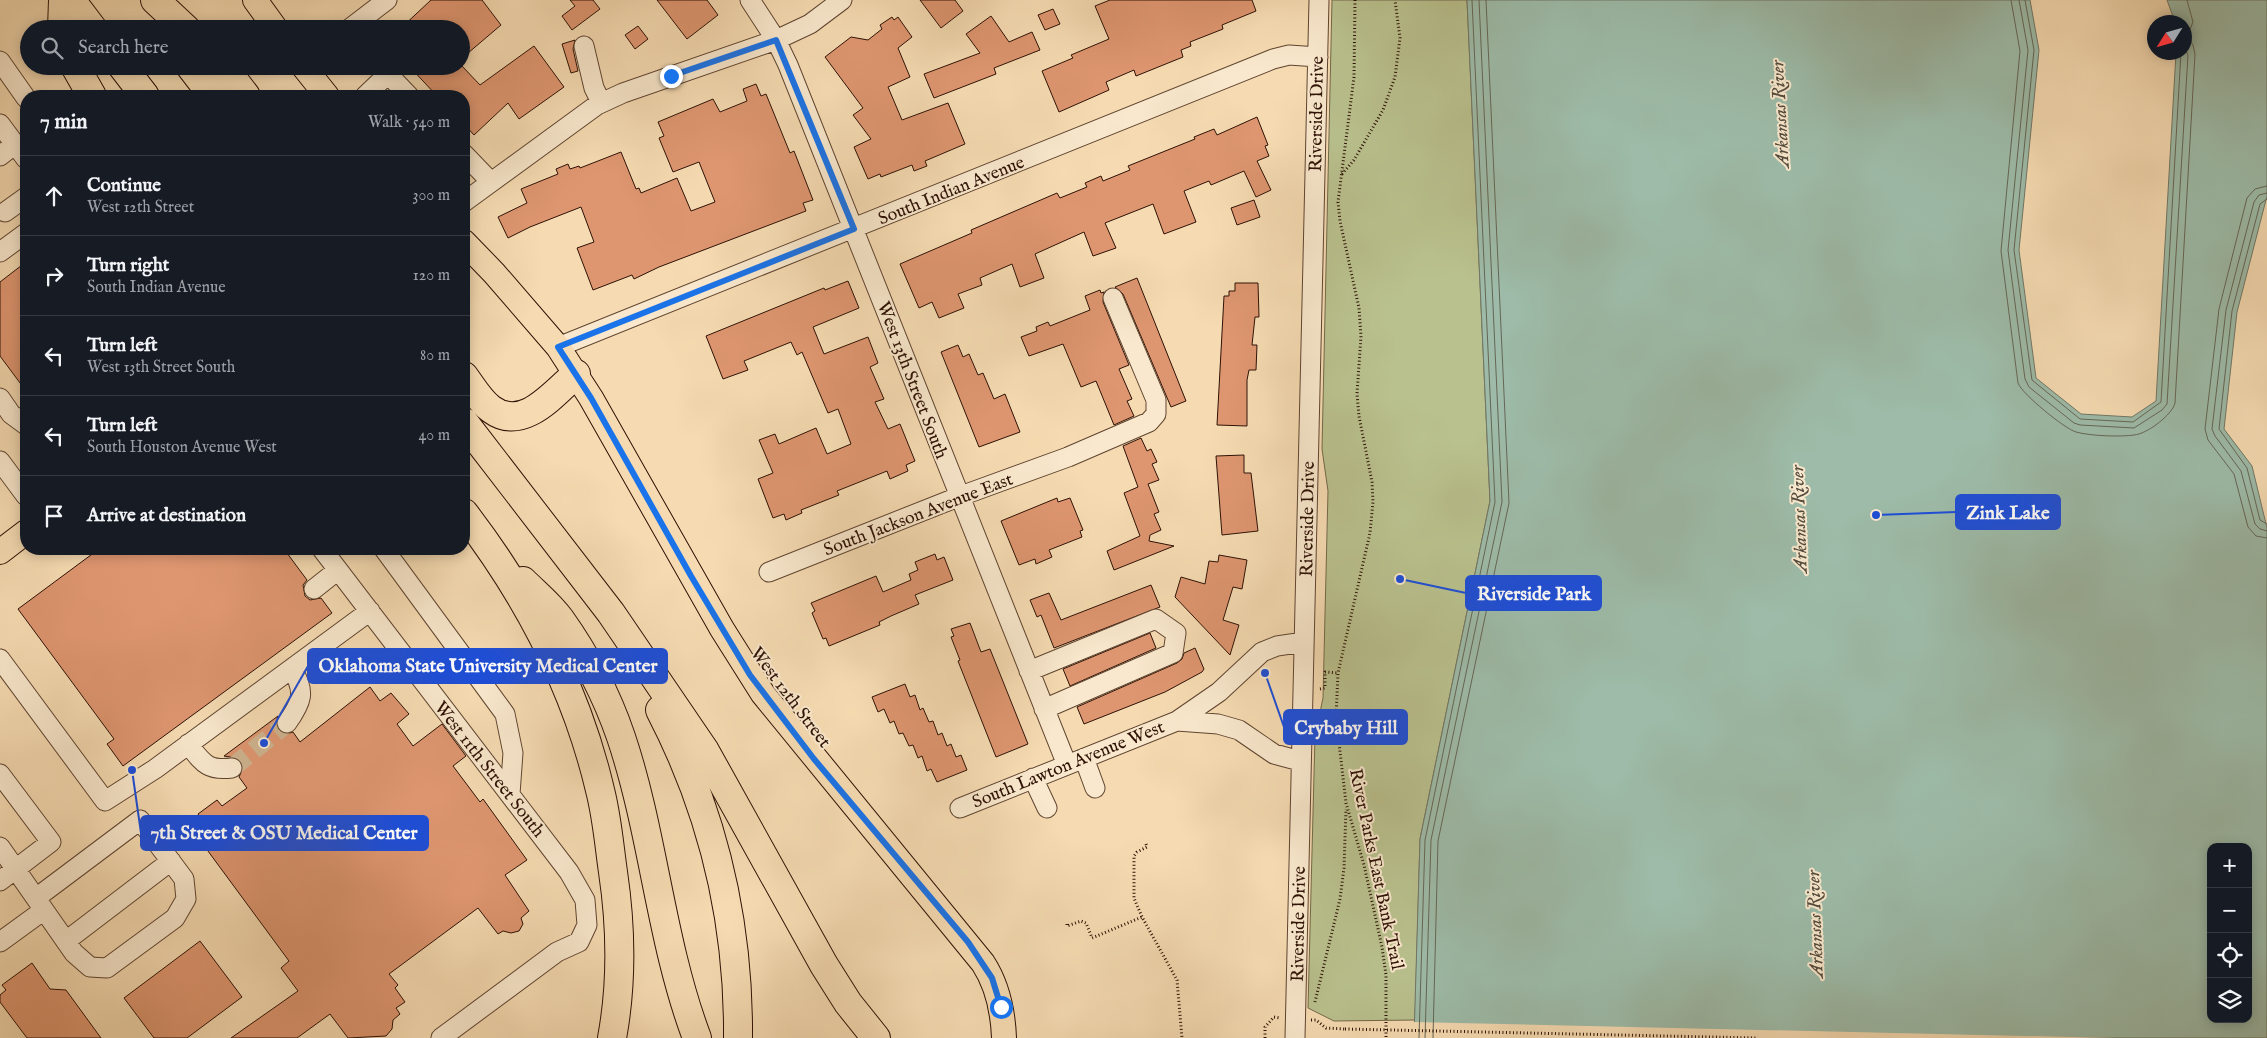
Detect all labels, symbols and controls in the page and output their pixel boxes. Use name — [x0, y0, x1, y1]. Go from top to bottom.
north arrow — [2147, 15, 2192, 60]
search box — [20, 20, 470, 75]
icon: search — [38, 34, 66, 62]
text: Search here — [78, 36, 169, 60]
street label: Riverside Drive — [1305, 56, 1330, 172]
water label: Arkansas River — [1766, 58, 1796, 170]
route end — [660, 65, 683, 88]
text: 7 min — [40, 109, 87, 136]
text: Walk · 540 m — [368, 113, 450, 133]
street label: South Indian Avenue — [875, 152, 1028, 231]
text: Continue — [87, 174, 161, 198]
icon: ahead — [40, 182, 68, 210]
text: 300 m — [412, 186, 450, 206]
text: West 12th Street — [87, 198, 194, 218]
text: Turn right — [87, 254, 169, 278]
icon: right — [40, 262, 68, 290]
text: 120 m — [413, 266, 450, 286]
text: South Indian Avenue — [87, 278, 226, 298]
street label: West 13th Street South — [871, 299, 952, 463]
text: Turn left — [87, 334, 158, 358]
icon: left — [40, 342, 68, 370]
text: 80 m — [420, 346, 450, 366]
text: West 13th Street South — [87, 358, 235, 378]
text: Turn left — [87, 414, 158, 438]
icon: left — [40, 422, 68, 450]
text: 40 m — [418, 426, 450, 446]
text: South Houston Avenue West — [87, 438, 277, 458]
street label: Riverside Drive — [1296, 461, 1321, 577]
water label: Arkansas River — [1786, 463, 1814, 575]
street label: South Jackson Avenue East — [821, 469, 1017, 562]
callout: Zink Lake — [1956, 495, 2060, 529]
icon: arrive — [40, 502, 68, 530]
text: Zink Lake — [1966, 502, 2050, 526]
text: Arrive at destination — [87, 504, 246, 528]
callout: Riverside Park — [1466, 576, 1601, 610]
text: Riverside Park — [1477, 583, 1592, 607]
street label: West 12th Street — [744, 643, 835, 753]
callout: Oklahoma State University Medical Center — [308, 649, 667, 683]
text: Oklahoma State University Medical Center — [319, 655, 658, 679]
street label: West 11th Street South — [428, 697, 549, 843]
callout: Crybaby Hill — [1284, 710, 1407, 744]
street label: South Lawton Avenue West — [969, 716, 1168, 815]
text: Crybaby Hill — [1294, 717, 1399, 741]
street label: River Parks East Bank Trail — [1343, 767, 1408, 972]
callout: 7th Street & OSU Medical Center — [141, 816, 428, 850]
text: 7th Street & OSU Medical Center — [150, 822, 419, 846]
map controls — [2207, 843, 2252, 1023]
button: + — [2207, 843, 2252, 888]
street label: Riverside Drive — [1287, 866, 1312, 982]
water label: Arkansas River — [1802, 868, 1830, 980]
button: − — [2207, 888, 2252, 933]
button: locate — [2207, 933, 2252, 978]
button: layers — [2207, 978, 2252, 1023]
route start — [990, 996, 1013, 1019]

